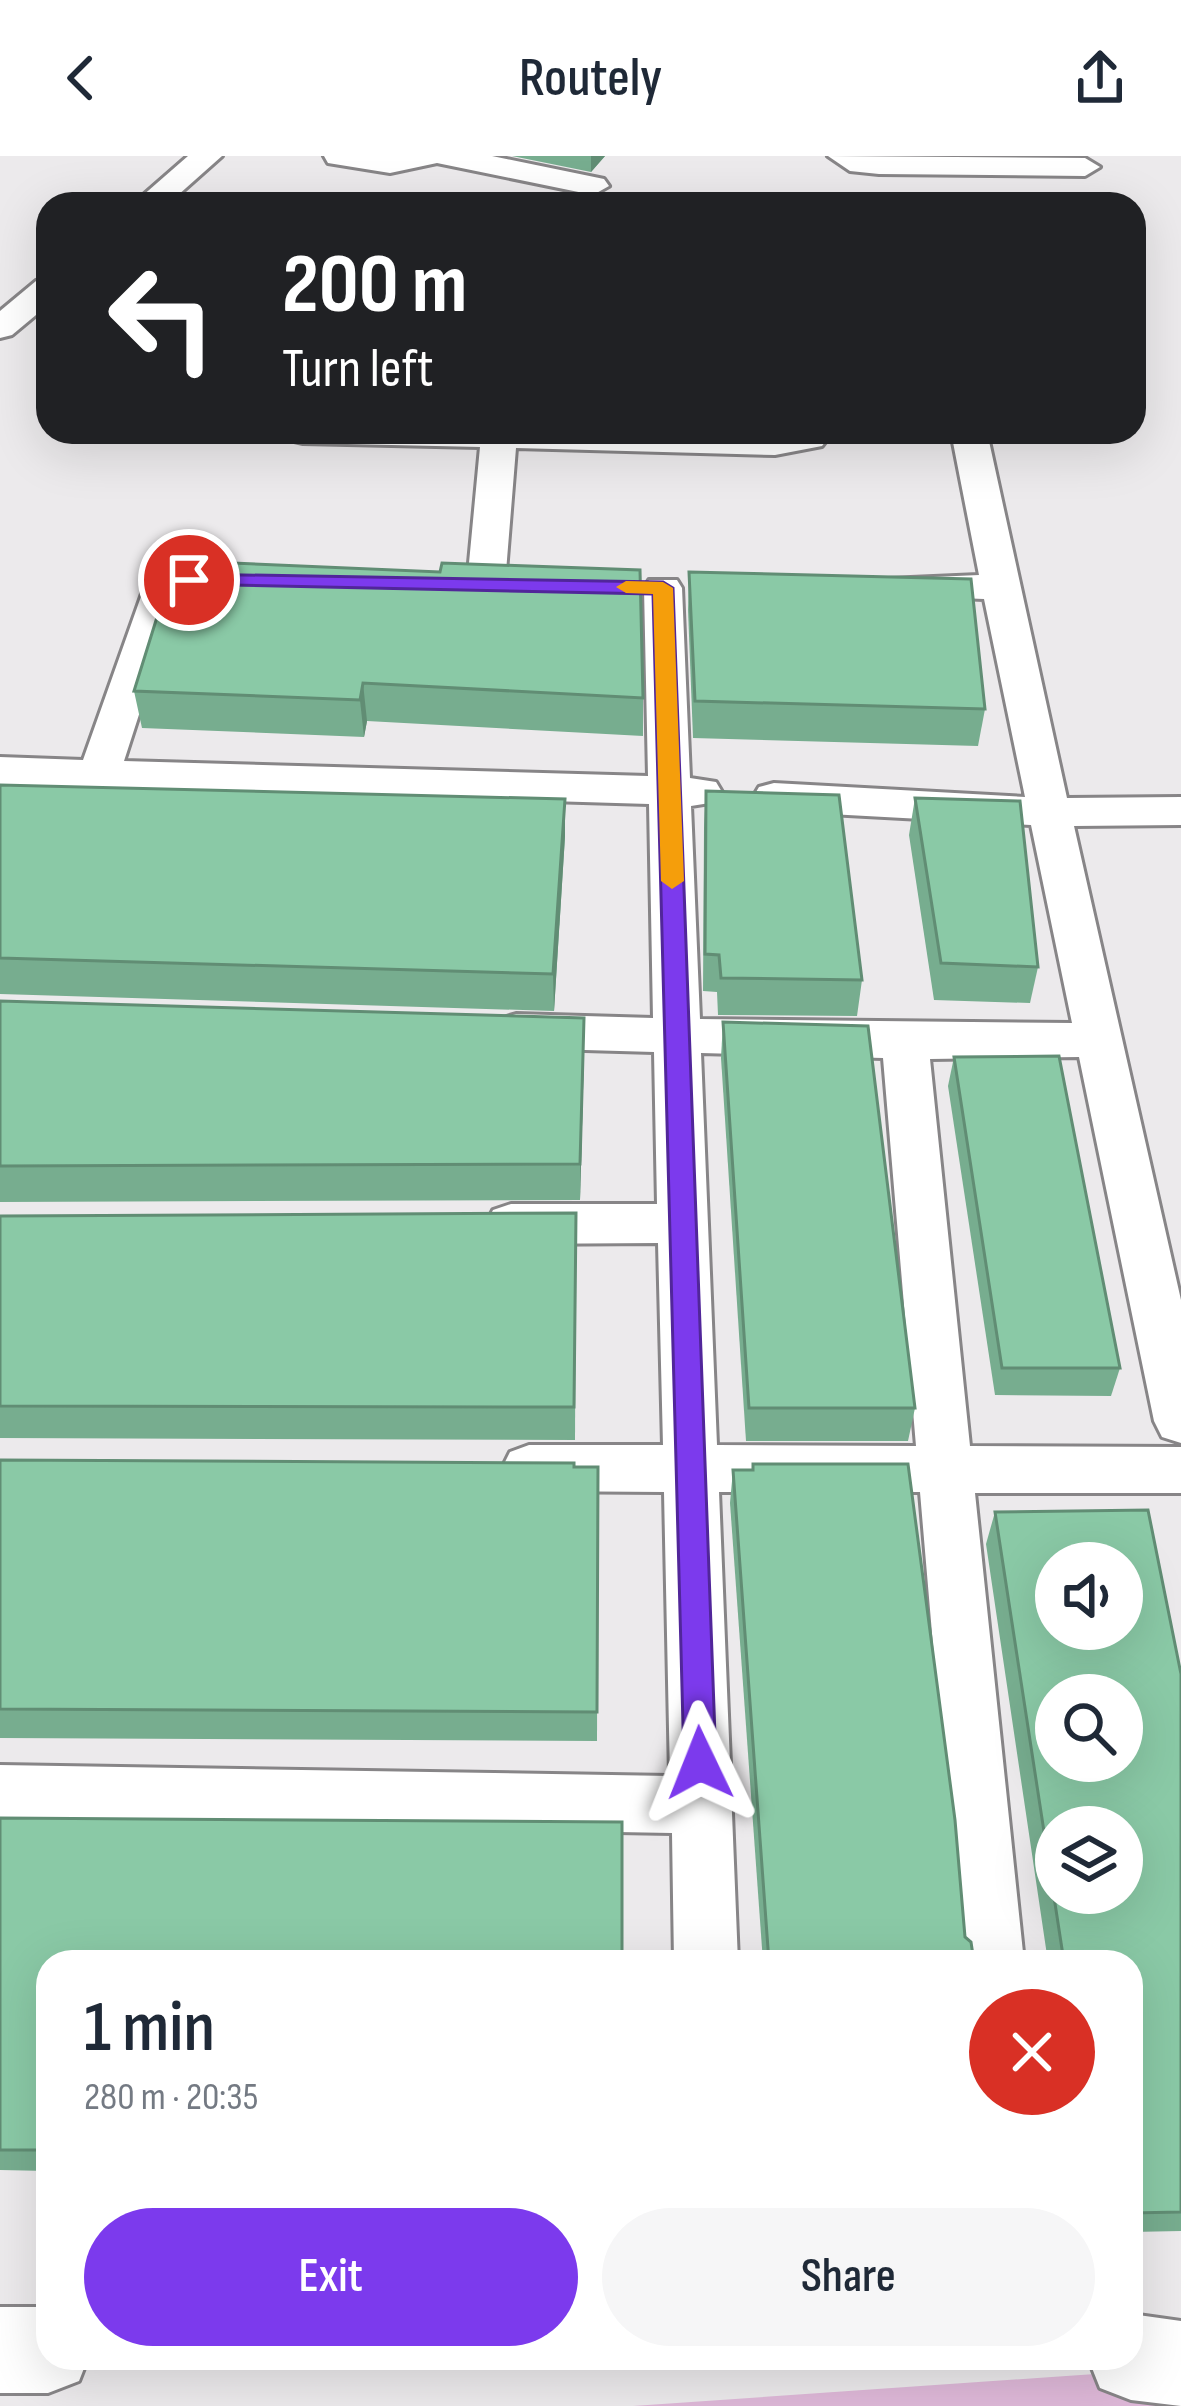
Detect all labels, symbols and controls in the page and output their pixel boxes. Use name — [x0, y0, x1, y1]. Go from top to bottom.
icon: back — [48, 45, 114, 111]
icon: share — [1067, 45, 1133, 111]
text: Routely — [519, 46, 662, 111]
text: 200 m — [282, 235, 468, 336]
icon: left — [84, 240, 240, 396]
text: Turn left — [282, 337, 434, 402]
pin — [138, 529, 240, 631]
icon: arrive — [156, 547, 222, 613]
map controls — [1035, 1542, 1143, 1914]
button: sound — [1035, 1542, 1143, 1650]
button: search — [1035, 1674, 1143, 1782]
position arrow — [637, 1700, 763, 1826]
button: layers — [1035, 1806, 1143, 1914]
text: 1 min — [84, 1985, 215, 2072]
button: close — [969, 1989, 1095, 2115]
text: 280 m · 20:35 — [84, 2074, 258, 2121]
button: Exit — [84, 2208, 578, 2346]
button: Share — [602, 2208, 1095, 2346]

